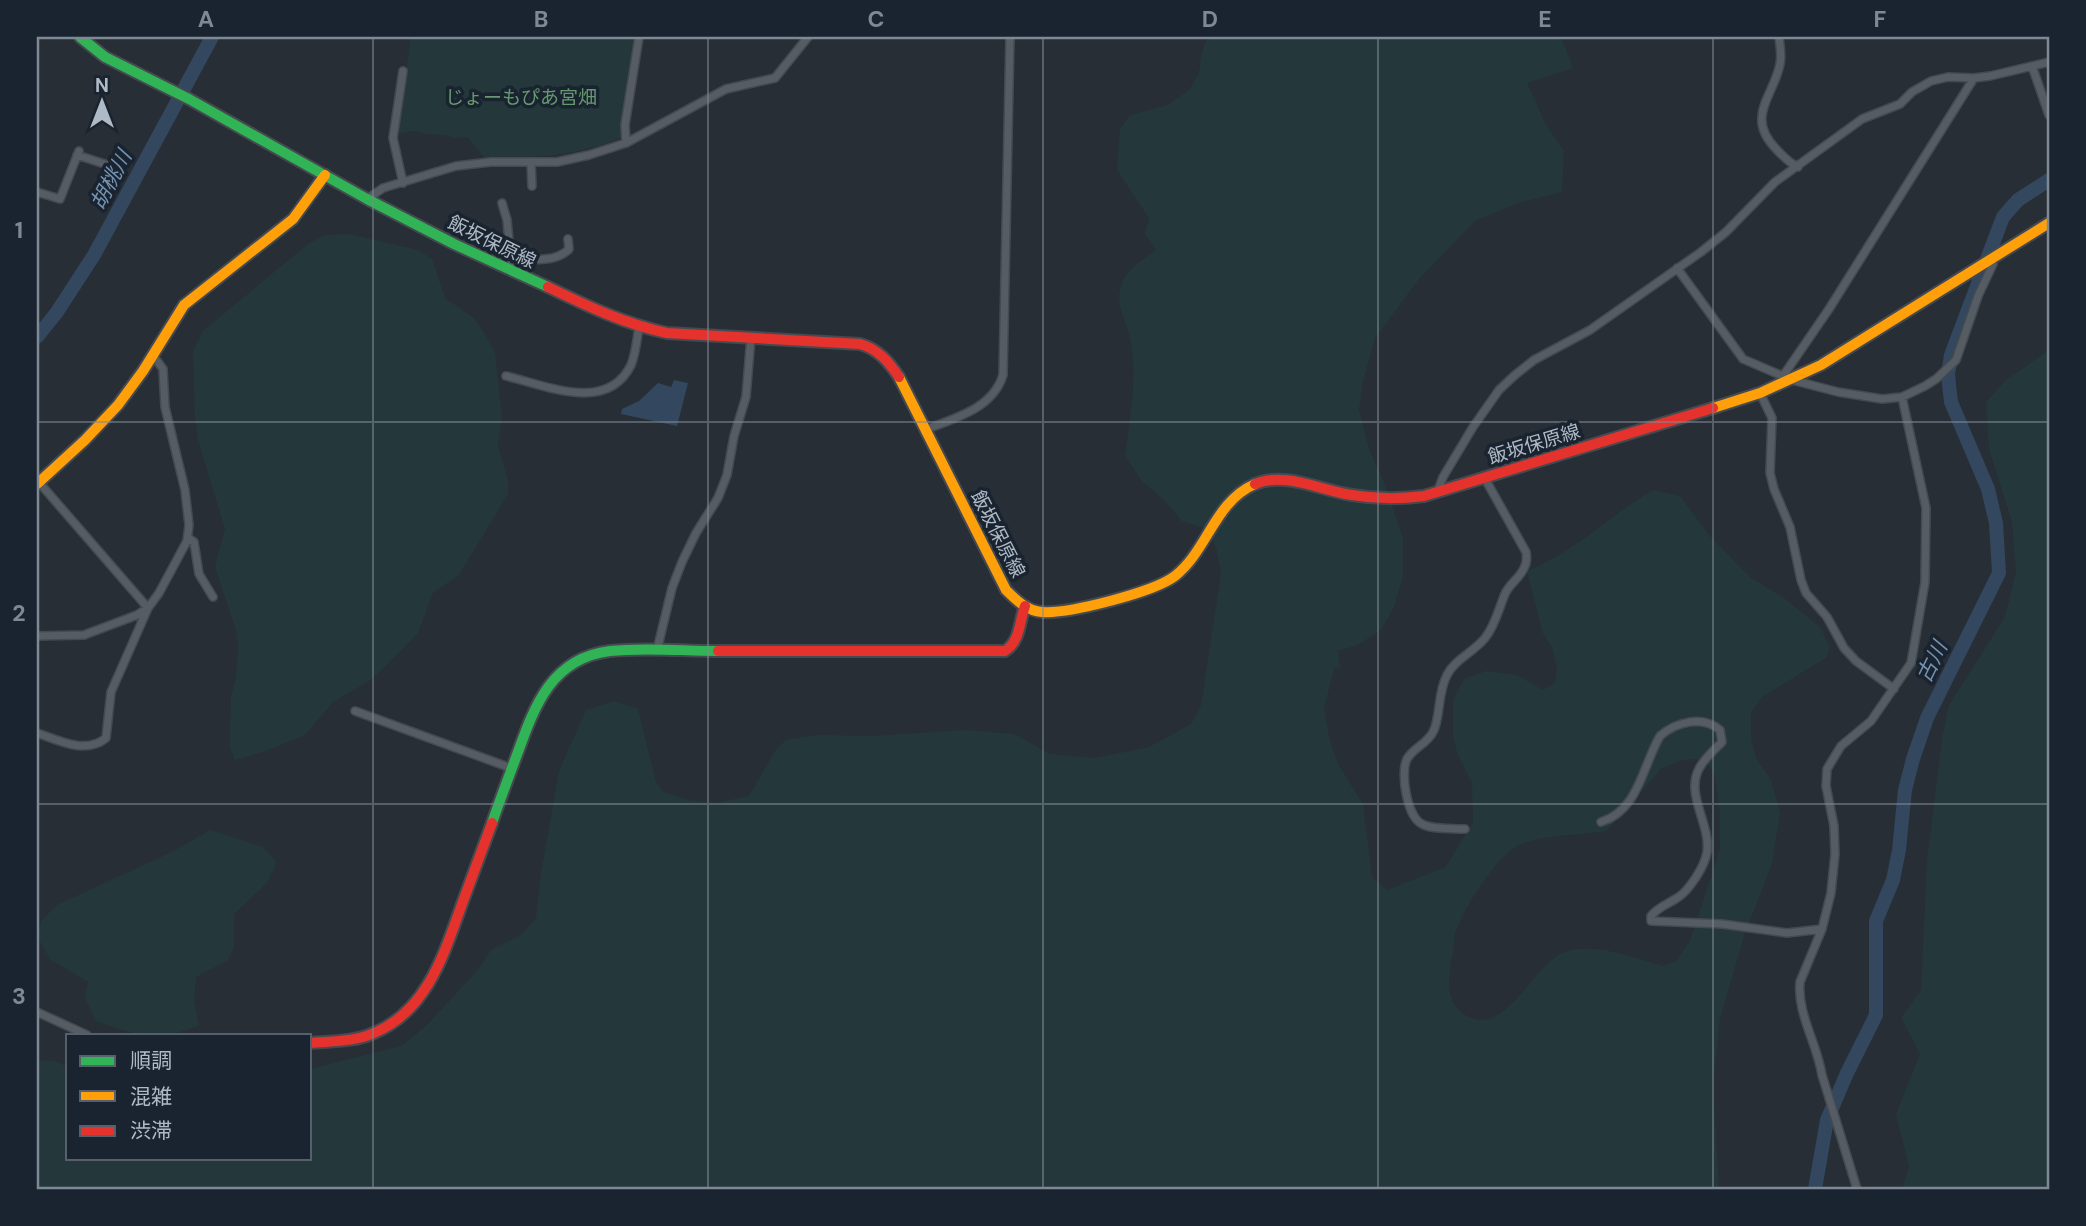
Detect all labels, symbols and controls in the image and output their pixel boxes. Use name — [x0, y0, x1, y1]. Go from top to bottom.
text: A — [198, 4, 214, 34]
text: B — [534, 4, 548, 34]
text: C — [868, 4, 884, 34]
text: D — [1202, 4, 1218, 34]
text: E — [1538, 4, 1552, 34]
text: F — [1874, 4, 1887, 34]
north arrow — [66, 66, 136, 136]
text: N — [95, 73, 109, 98]
park label: じょーもぴあ宮畑 — [445, 85, 597, 110]
water label: 胡桃川 — [84, 144, 139, 214]
street label: 飯坂保原線 — [444, 210, 540, 274]
text: 1 — [15, 215, 23, 245]
street label: 飯坂保原線 — [1485, 418, 1583, 470]
street label: 飯坂保原線 — [965, 486, 1031, 582]
text: 2 — [12, 598, 26, 628]
water label: 古川 — [1910, 635, 1955, 687]
text: 3 — [12, 981, 26, 1011]
legend — [66, 1034, 312, 1160]
text: 順調 — [130, 1047, 172, 1075]
text: 混雑 — [130, 1083, 172, 1111]
text: 渋滞 — [130, 1117, 172, 1145]

